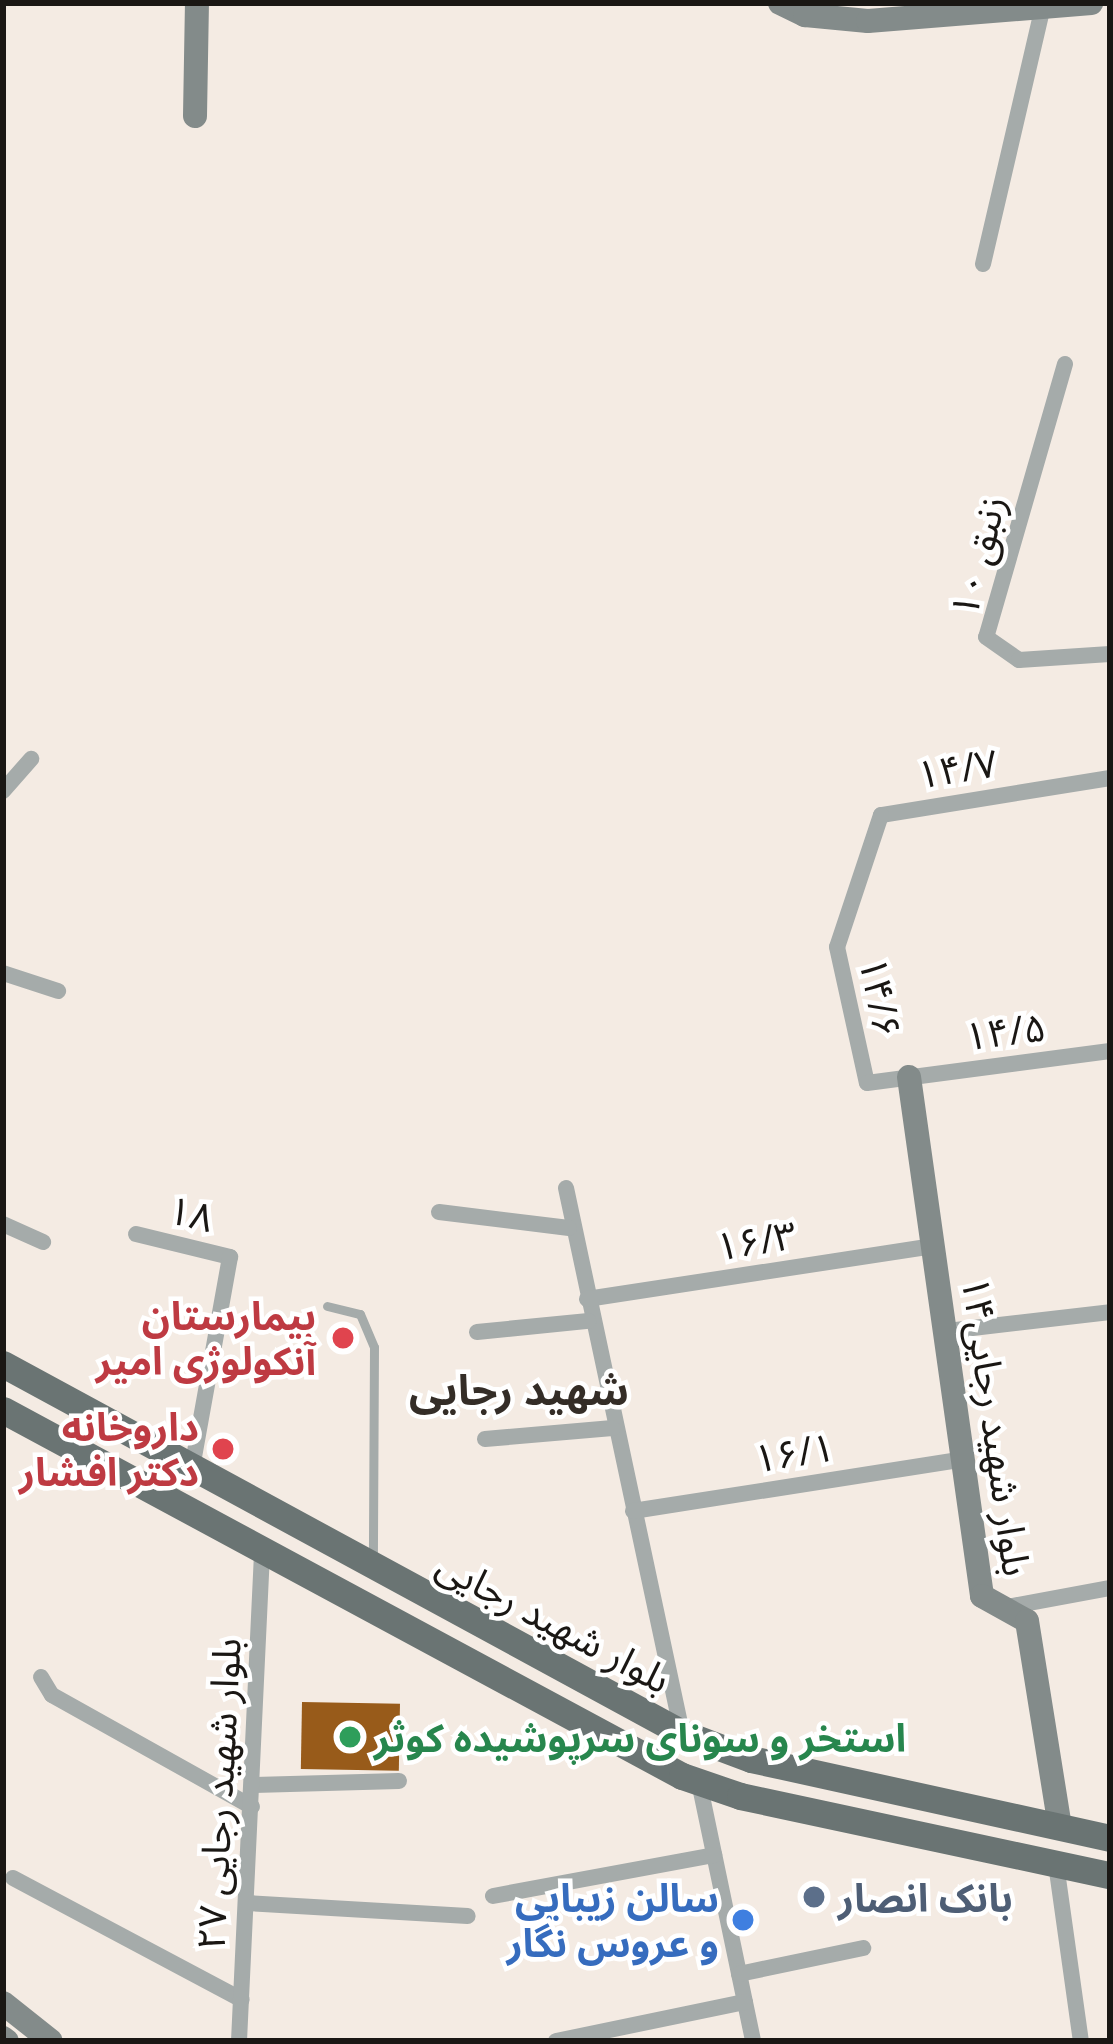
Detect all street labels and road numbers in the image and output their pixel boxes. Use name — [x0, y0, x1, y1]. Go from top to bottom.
street label: زنبق ۱۰ — [939, 491, 1015, 621]
street label: ۱۴/۷ — [913, 739, 1001, 797]
street label: ۱۴/۶ — [850, 953, 912, 1041]
street label: ۱۴/۵ — [962, 1003, 1048, 1059]
street label: ۱۸ — [164, 1185, 218, 1241]
street label: ۱۶/۳ — [712, 1211, 800, 1269]
street label: بلوار شهید رجایی۱۴ — [953, 1273, 1041, 1579]
street label: ۱۶/۱ — [750, 1423, 838, 1481]
street label: بلوار شهید رجایی — [429, 1540, 679, 1702]
street label: ۲۷ بلوار شهید رجایی — [186, 1637, 250, 1951]

